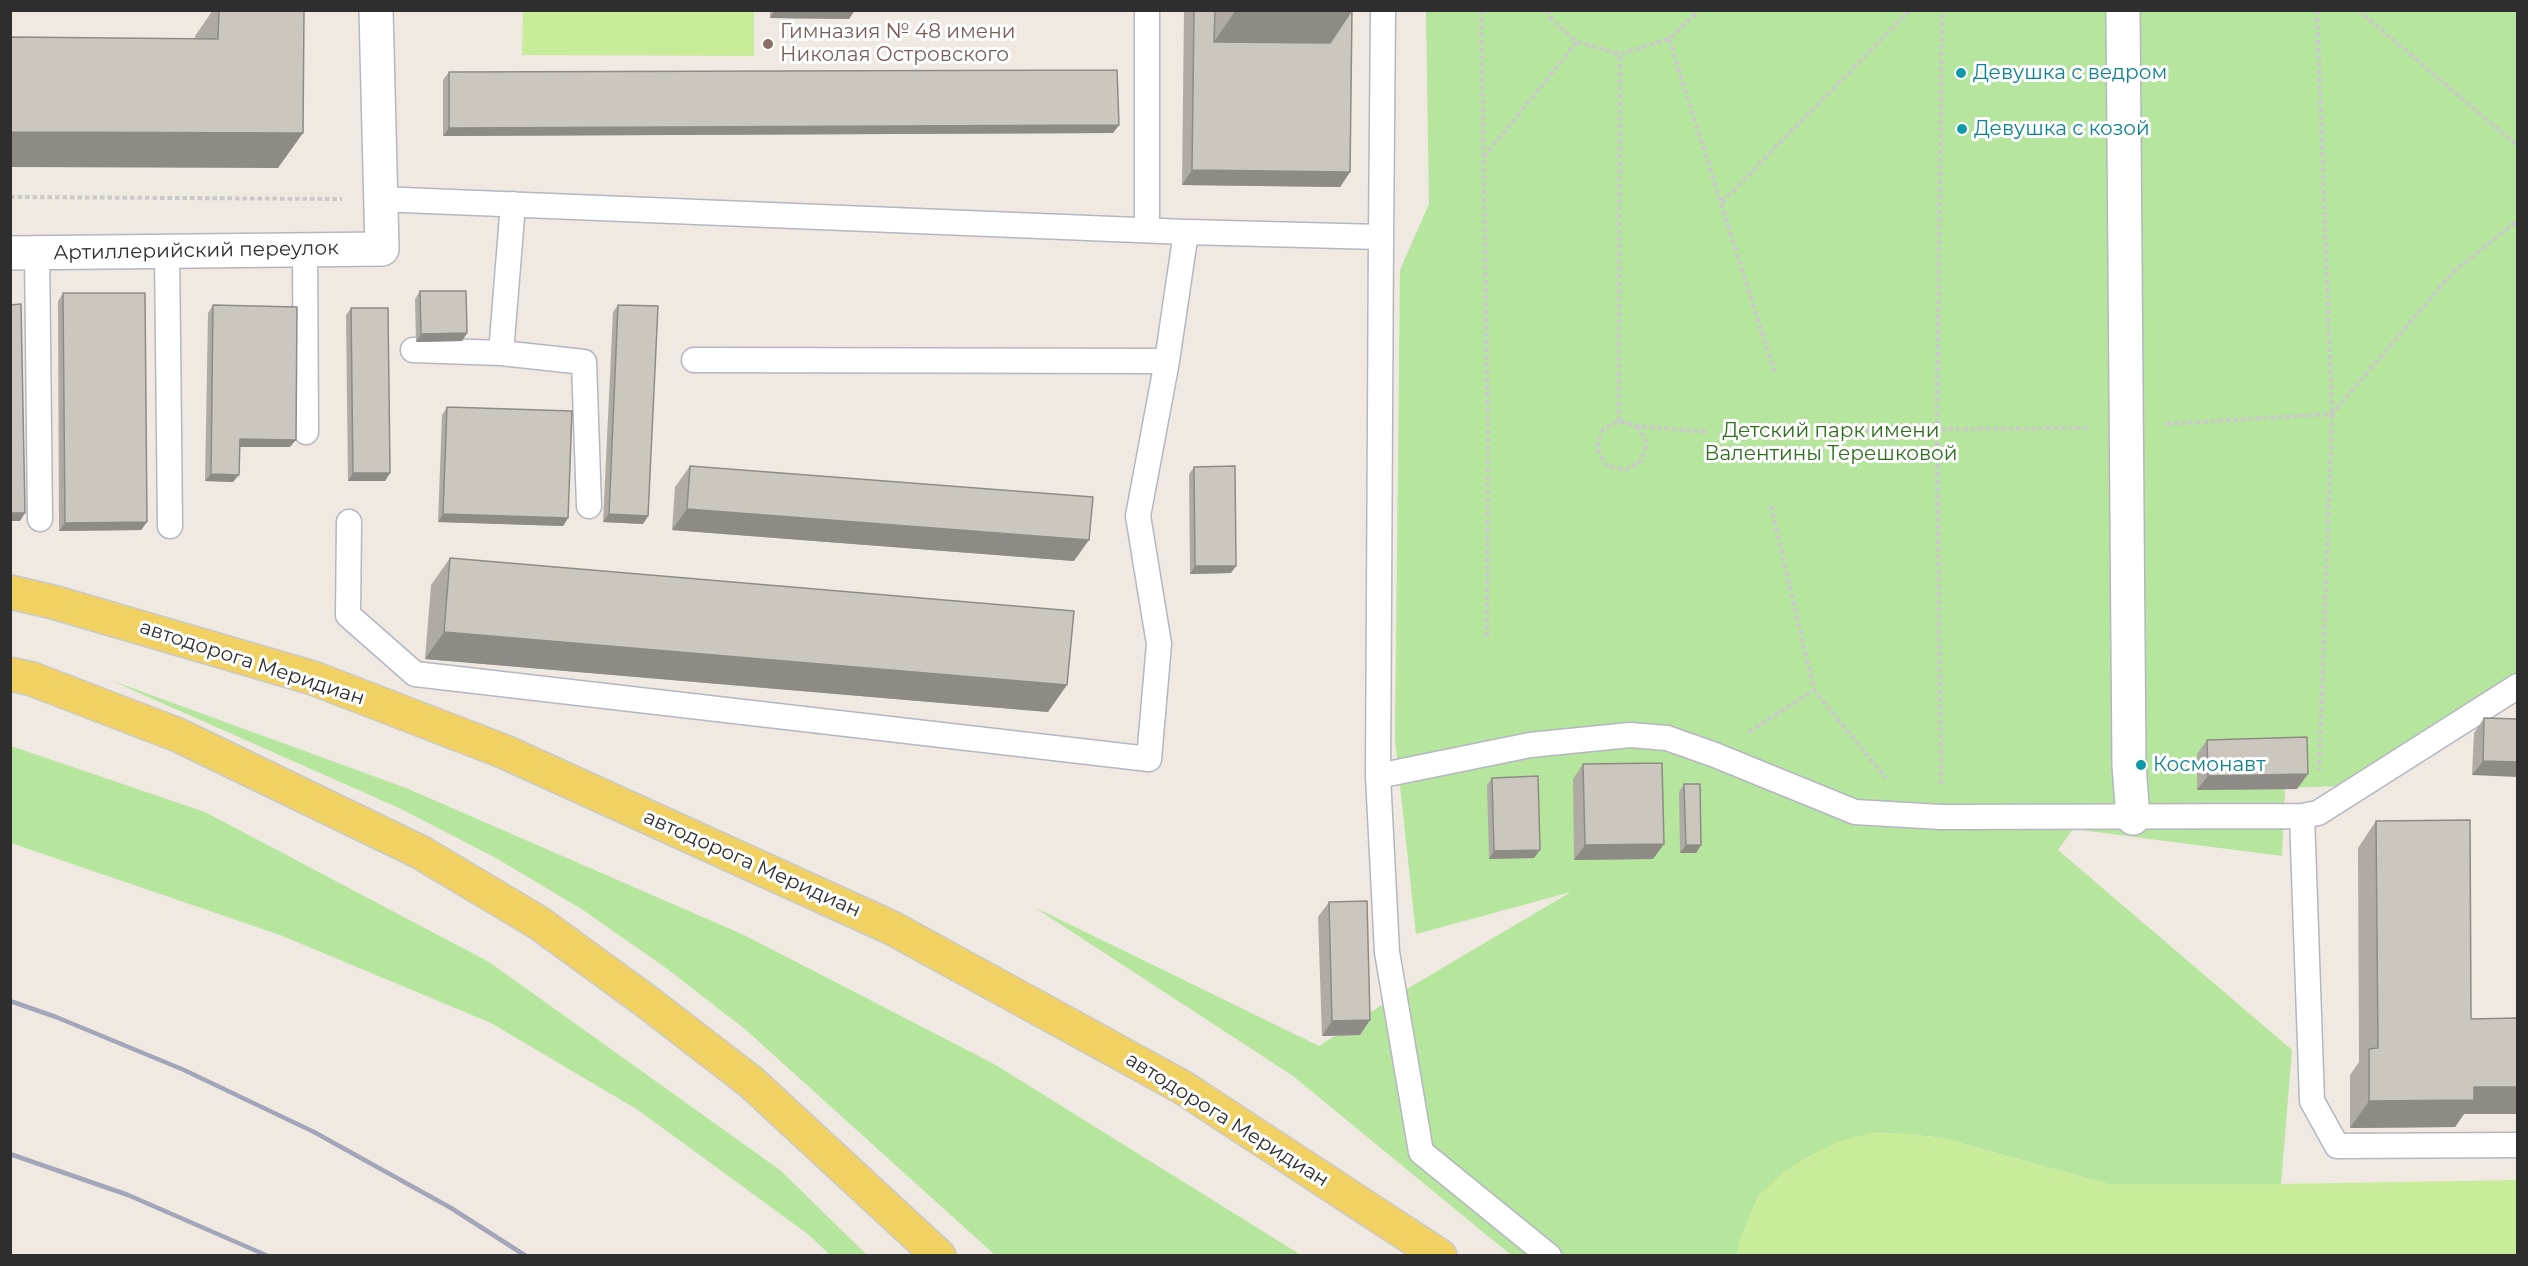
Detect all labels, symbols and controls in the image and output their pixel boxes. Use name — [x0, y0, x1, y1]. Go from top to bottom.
place label: Гимназия № 48 имени Николая Островского — [780, 20, 1015, 67]
marker: Гимназия № 48 имени Николая Островского — [761, 37, 775, 51]
place label: Девушка с ведром — [1973, 61, 2167, 85]
marker: Девушка с ведром — [1954, 66, 1968, 80]
place label: Девушка с козой — [1974, 117, 2150, 141]
marker: Девушка с козой — [1955, 122, 1969, 136]
street label: Артиллерийский переулок — [53, 237, 339, 265]
park label: Детский парк имени Валентины Терешковой — [1704, 419, 1958, 466]
street label: автодорога Меридиан — [137, 615, 367, 711]
place label: Космонавт — [2153, 753, 2266, 777]
marker: Космонавт — [2134, 758, 2148, 772]
street label: автодорога Меридиан — [640, 805, 864, 923]
street label: автодорога Меридиан — [1121, 1048, 1333, 1192]

